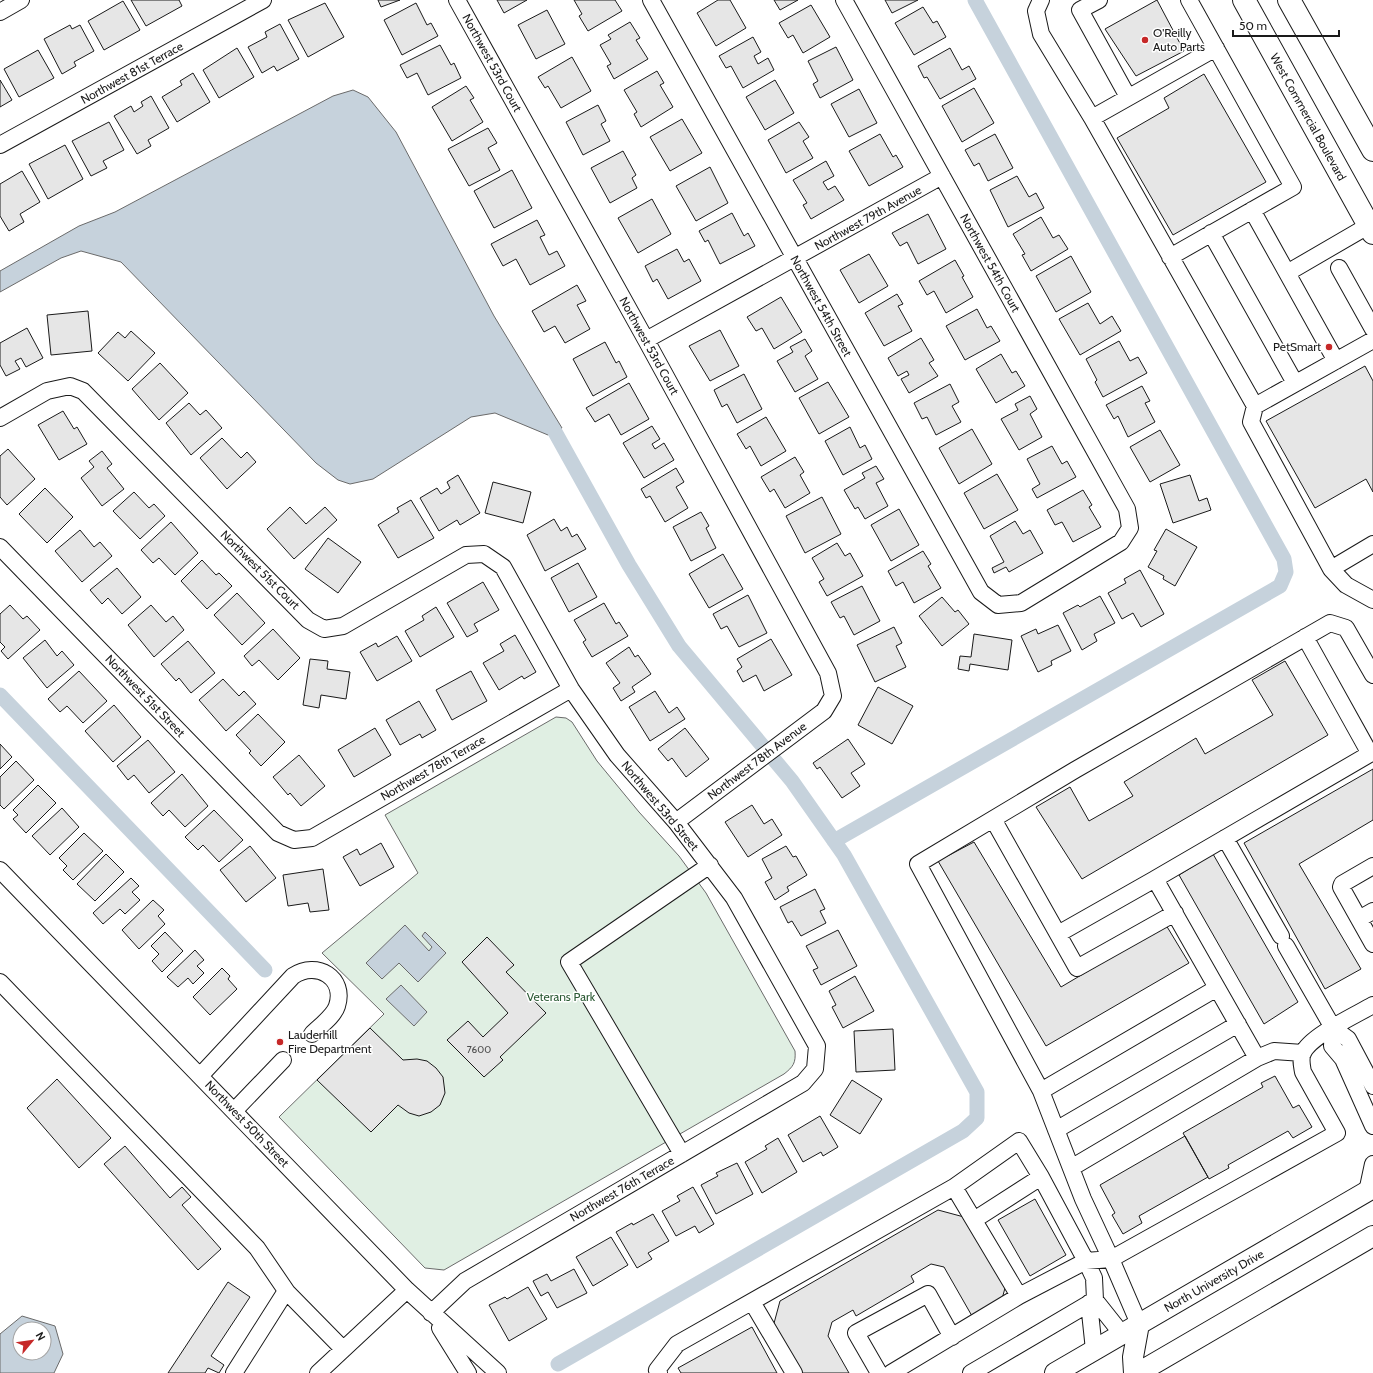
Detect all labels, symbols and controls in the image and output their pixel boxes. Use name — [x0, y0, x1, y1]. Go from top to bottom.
street label: Northwest 53rd Court — [459, 11, 526, 114]
scale bar — [1233, 12, 1339, 38]
text: 50 m — [1239, 18, 1267, 33]
place label: O'Reilly Auto Parts — [1153, 25, 1205, 54]
marker: O'Reilly Auto Parts — [1140, 35, 1150, 45]
street label: Northwest 81st Terrace — [78, 38, 186, 107]
street label: West Commercial Boulevard — [1267, 50, 1350, 183]
street label: Northwest 79th Avenue — [812, 182, 924, 253]
street label: Northwest 54th Court — [957, 211, 1024, 315]
street label: Northwest 54th Street — [787, 253, 855, 359]
street label: Northwest 53rd Court — [616, 294, 683, 397]
place label: PetSmart — [1273, 339, 1321, 354]
marker: PetSmart — [1324, 342, 1334, 352]
street label: Northwest 51st Court — [218, 527, 303, 612]
street label: Northwest 51st Street — [102, 651, 188, 740]
street label: Northwest 78th Avenue — [704, 718, 809, 803]
street label: Northwest 78th Terrace — [378, 731, 488, 804]
street label: Northwest 53rd Street — [618, 758, 702, 854]
park label: Veterans Park — [527, 989, 596, 1004]
place label: Lauderhill Fire Department — [288, 1027, 372, 1056]
marker: Lauderhill Fire Department — [275, 1037, 285, 1047]
house number: 7600 — [467, 1043, 491, 1056]
street label: Northwest 50th Street — [202, 1077, 293, 1170]
street label: Northwest 76th Terrace — [567, 1153, 677, 1225]
street label: North University Drive — [1161, 1246, 1266, 1315]
north arrow — [12, 1321, 52, 1361]
text: N — [33, 1329, 49, 1343]

